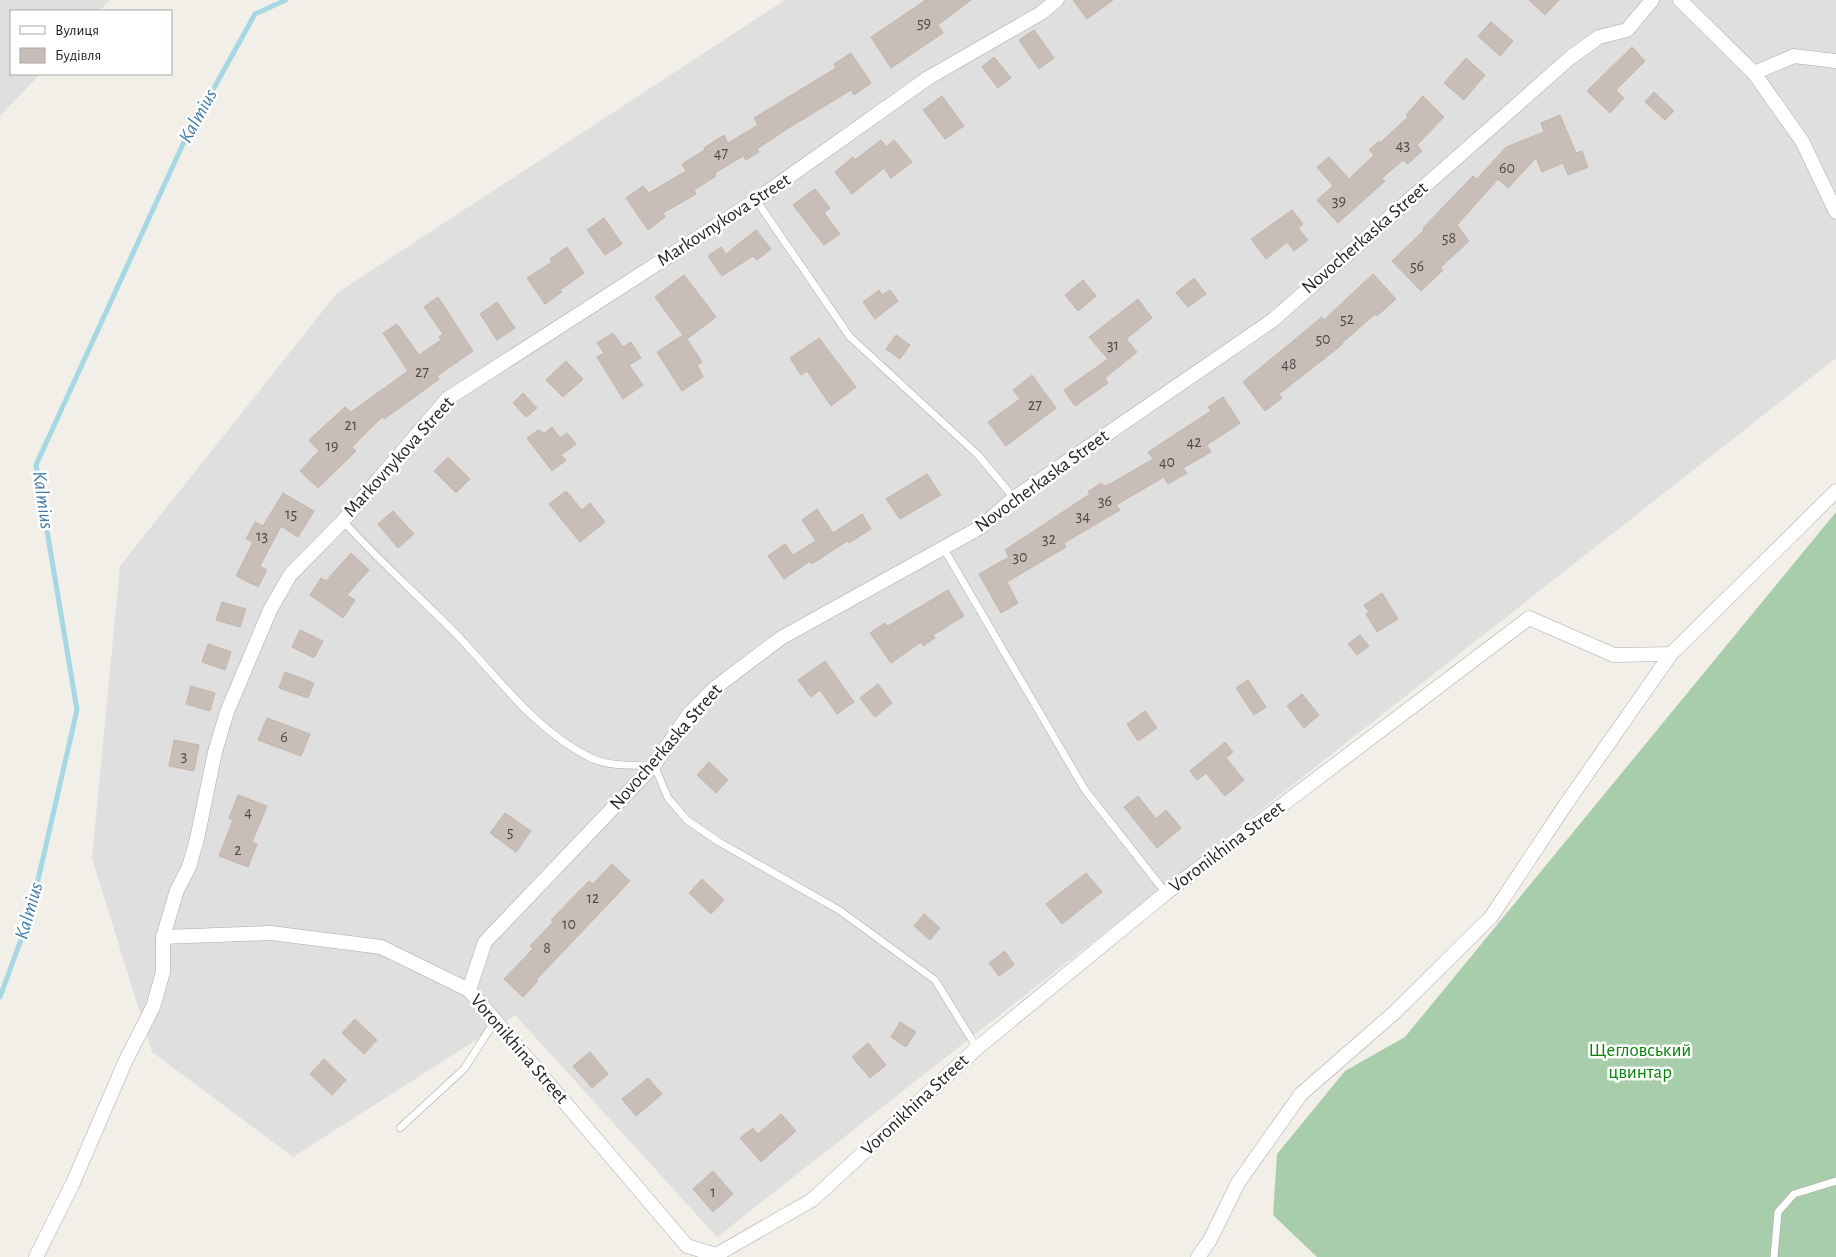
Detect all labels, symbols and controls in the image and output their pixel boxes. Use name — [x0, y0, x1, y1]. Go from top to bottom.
legend — [10, 10, 172, 75]
house number: 59 — [917, 15, 931, 31]
text: Вулиця — [55, 23, 99, 38]
text: Будівля — [55, 48, 101, 63]
water label: Kalmius — [175, 85, 221, 146]
house number: 43 — [1396, 137, 1410, 153]
house number: 47 — [714, 145, 729, 161]
house number: 60 — [1499, 160, 1515, 176]
street label: Markovnykova Street — [654, 170, 794, 270]
street label: Novocherkaska Street — [1298, 178, 1432, 298]
house number: 39 — [1332, 193, 1346, 209]
house number: 58 — [1442, 230, 1456, 246]
house number: 56 — [1410, 258, 1424, 274]
house number: 52 — [1340, 311, 1354, 327]
house number: 50 — [1315, 331, 1331, 347]
house number: 31 — [1107, 337, 1119, 353]
house number: 48 — [1281, 356, 1297, 372]
house number: 27 — [415, 364, 429, 380]
street label: Markovnykova Street — [340, 393, 458, 521]
house number: 27 — [1028, 397, 1042, 413]
house number: 21 — [345, 417, 357, 433]
street label: Novocherkaska Street — [972, 426, 1112, 536]
house number: 42 — [1187, 434, 1201, 450]
house number: 19 — [325, 438, 339, 454]
house number: 40 — [1159, 454, 1175, 470]
water label: Kalmius — [29, 470, 57, 531]
house number: 36 — [1098, 493, 1112, 509]
house number: 15 — [285, 506, 297, 522]
house number: 34 — [1076, 508, 1090, 524]
house number: 13 — [256, 528, 268, 544]
house number: 32 — [1042, 531, 1056, 547]
house number: 30 — [1012, 549, 1028, 565]
street label: Novocherkaska Street — [606, 680, 726, 814]
house number: 6 — [280, 729, 288, 745]
house number: 3 — [181, 748, 187, 764]
street label: Voronikhina Street — [1166, 798, 1288, 896]
house number: 4 — [244, 804, 252, 820]
house number: 5 — [507, 824, 513, 840]
house number: 2 — [234, 842, 242, 858]
water label: Kalmius — [11, 880, 47, 942]
house number: 12 — [587, 890, 599, 906]
house number: 10 — [562, 916, 576, 932]
house number: 8 — [543, 940, 551, 956]
street label: Voronikhina Street — [466, 991, 572, 1107]
park label: Щегловський цвинтар — [1589, 1041, 1691, 1082]
street label: Voronikhina Street — [858, 1051, 972, 1159]
house number: 1 — [710, 1184, 716, 1200]

